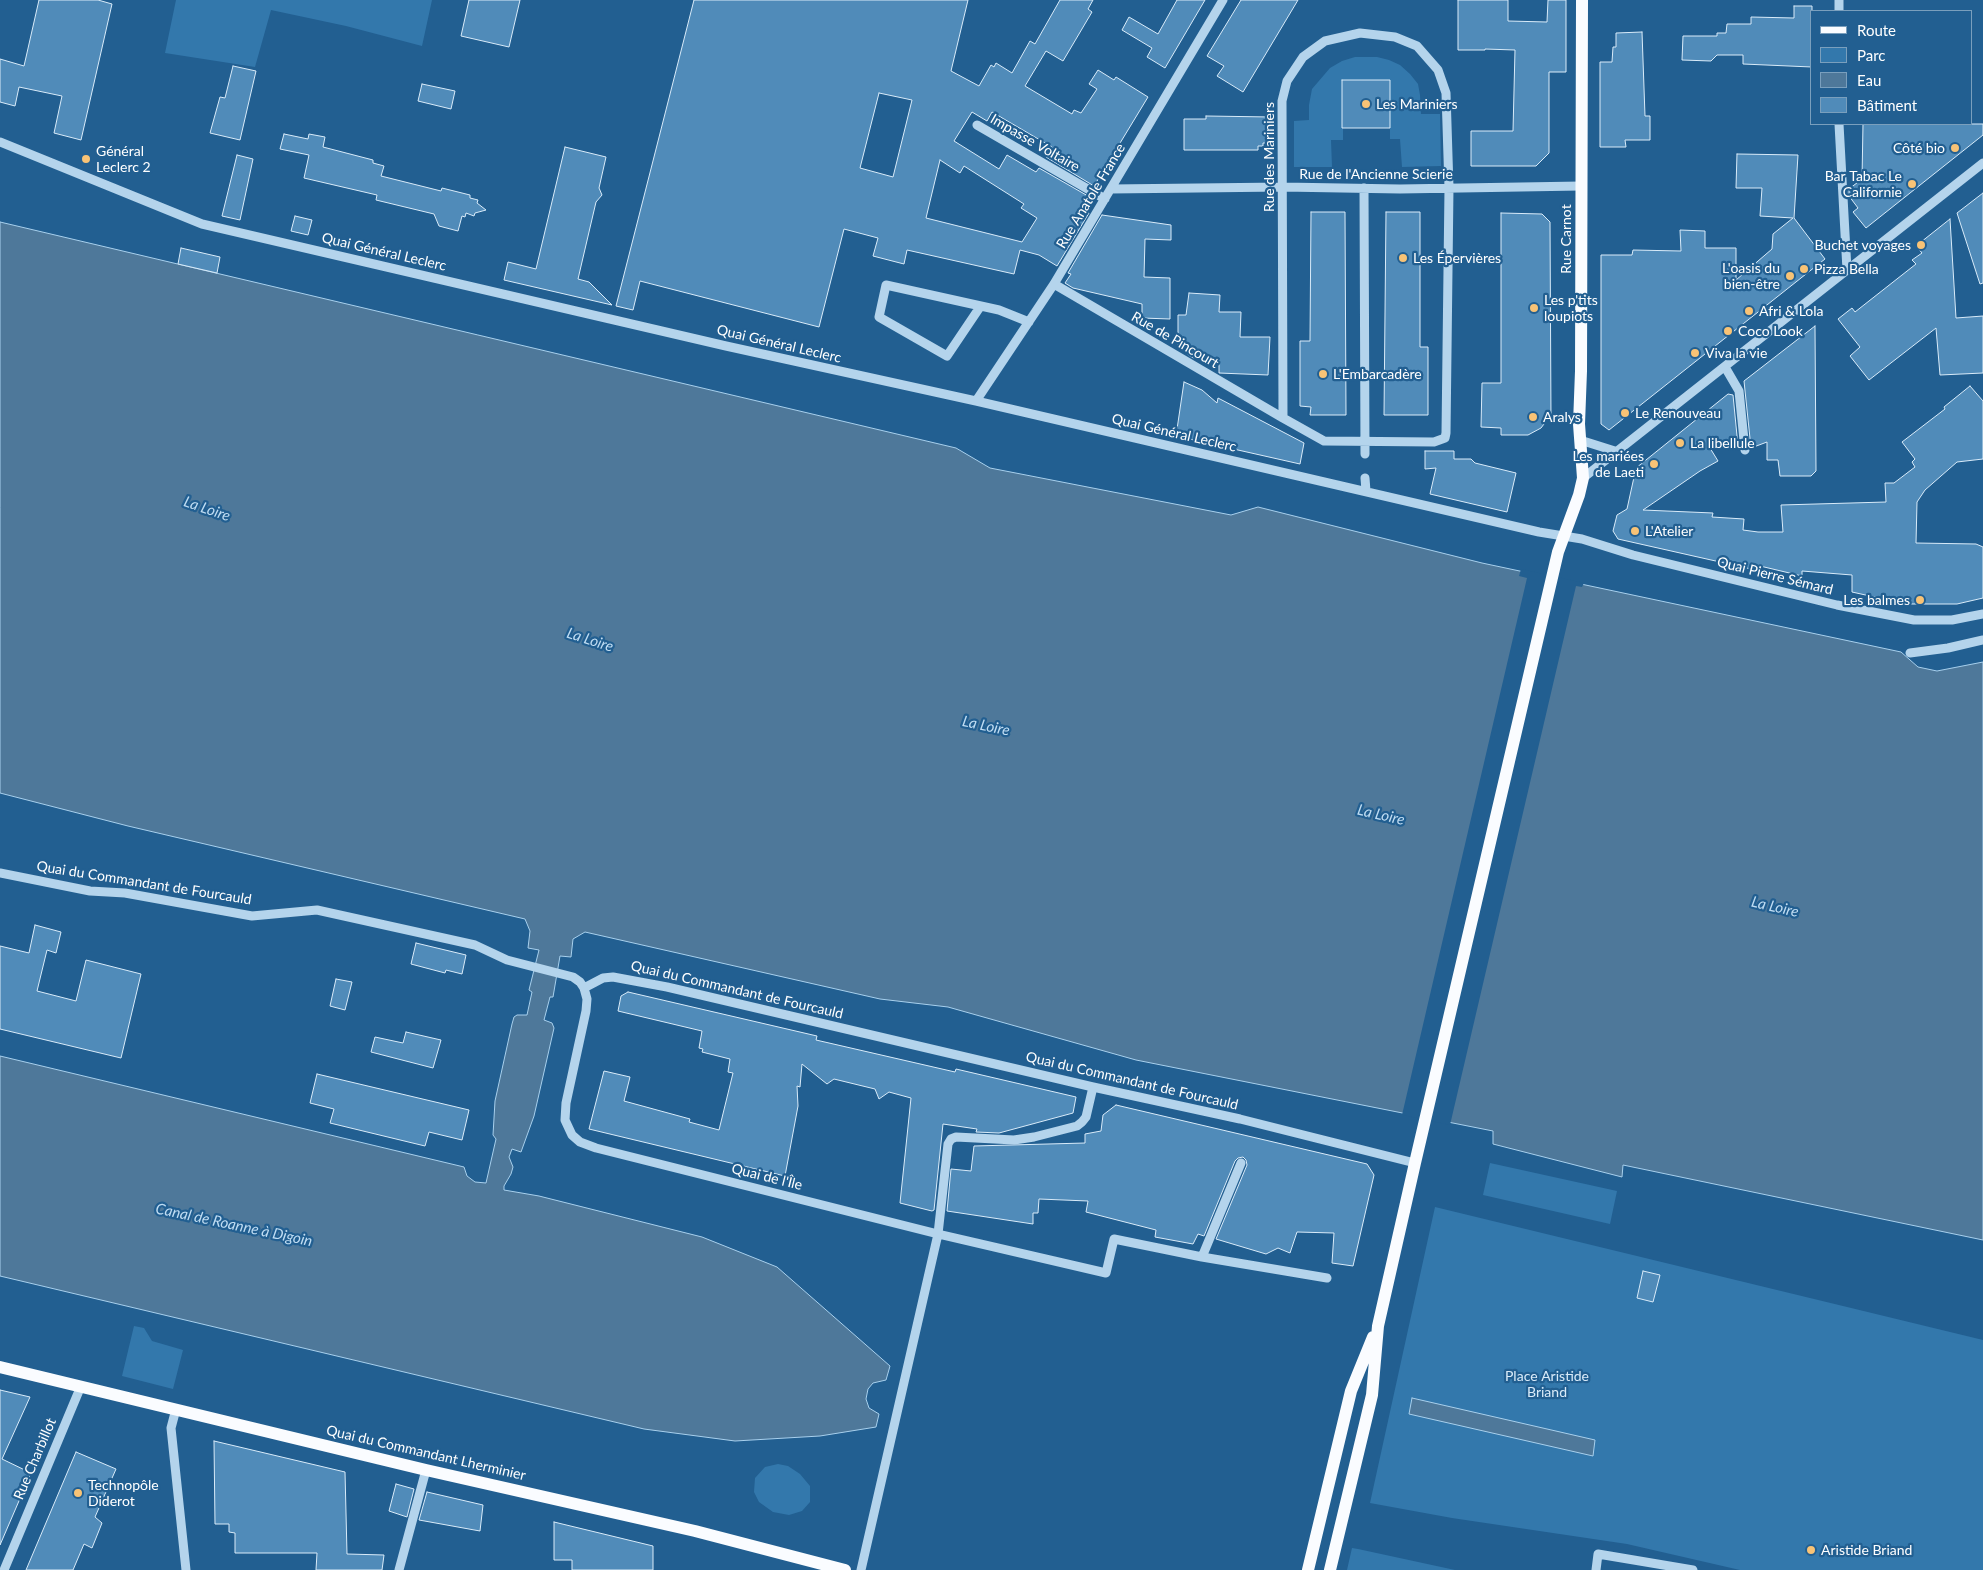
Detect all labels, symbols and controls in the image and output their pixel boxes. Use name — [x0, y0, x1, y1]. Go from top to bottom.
legend — [1810, 10, 1973, 125]
text: Route — [1857, 21, 1896, 39]
text: Parc — [1857, 46, 1886, 64]
text: Eau — [1857, 71, 1881, 89]
place label: Les Mariniers — [1376, 96, 1458, 112]
text: Bâtiment — [1857, 96, 1917, 114]
marker: Les Mariniers — [1360, 98, 1372, 110]
street label: Rue des Mariniers — [1261, 102, 1277, 212]
street label: Impasse Voltaire — [987, 111, 1083, 175]
street label: Rue Anatole France — [1053, 140, 1129, 252]
place label: Côté bio — [1893, 140, 1945, 156]
marker: Côté bio — [1949, 142, 1961, 154]
place label: Général Leclerc 2 — [96, 143, 151, 176]
marker: Général Leclerc 2 — [80, 153, 92, 165]
street label: Rue de l'Ancienne Scierie — [1299, 166, 1453, 182]
place label: Bar Tabac Le Californie — [1825, 168, 1902, 200]
marker: Bar Tabac Le Californie — [1906, 178, 1918, 190]
street label: Rue Carnot — [1558, 204, 1574, 274]
street label: Quai Général Leclerc — [320, 229, 448, 275]
place label: Buchet voyages — [1814, 237, 1911, 253]
marker: Buchet voyages — [1915, 239, 1927, 251]
place label: Les Épervières — [1413, 250, 1501, 266]
marker: Les Épervières — [1397, 252, 1409, 264]
place label: L'oasis du bien-être — [1722, 260, 1780, 292]
place label: Pizza Bella — [1814, 261, 1879, 277]
marker: Pizza Bella — [1798, 263, 1810, 275]
marker: L'oasis du bien-être — [1784, 270, 1796, 282]
place label: Les p'tits loupiots — [1544, 292, 1598, 324]
marker: Les p'tits loupiots — [1528, 302, 1540, 314]
place label: Afri & Lola — [1759, 303, 1824, 319]
marker: Afri & Lola — [1743, 305, 1755, 317]
street label: Rue de Pincourt — [1128, 308, 1222, 372]
street label: Quai Général Leclerc — [715, 321, 843, 367]
place label: Coco Look — [1738, 323, 1803, 339]
marker: Coco Look — [1722, 325, 1734, 337]
place label: Viva la vie — [1705, 345, 1767, 361]
marker: Viva la vie — [1689, 347, 1701, 359]
place label: L'Embarcadère — [1333, 366, 1422, 382]
marker: L'Embarcadère — [1317, 368, 1329, 380]
place label: Le Renouveau — [1635, 405, 1721, 421]
marker: Le Renouveau — [1619, 407, 1631, 419]
place label: Aralys — [1543, 409, 1581, 425]
street label: Quai Général Leclerc — [1110, 410, 1238, 456]
marker: Aralys — [1527, 411, 1539, 423]
place label: La libellule — [1690, 435, 1755, 451]
marker: La libellule — [1674, 437, 1686, 449]
place label: Les mariées de Laeti — [1573, 448, 1644, 481]
marker: Les mariées de Laeti — [1648, 458, 1660, 470]
water label: La Loire — [181, 493, 233, 525]
place label: L'Atelier — [1645, 523, 1693, 539]
marker: L'Atelier — [1629, 525, 1641, 537]
street label: Quai Pierre Sémard — [1715, 553, 1835, 599]
place label: Les balmes — [1843, 592, 1910, 608]
marker: Les balmes — [1914, 594, 1926, 606]
water label: La Loire — [564, 624, 616, 656]
water label: La Loire — [961, 712, 1011, 740]
water label: La Loire — [1356, 801, 1406, 829]
street label: Quai du Commandant de Fourcauld — [35, 858, 253, 908]
water label: La Loire — [1750, 893, 1800, 921]
street label: Quai du Commandant de Fourcauld — [629, 957, 845, 1023]
street label: Quai du Commandant de Fourcauld — [1024, 1048, 1240, 1114]
street label: Quai de l'Île — [730, 1160, 804, 1194]
water label: Canal de Roanne à Digoin — [154, 1200, 314, 1250]
park label: Place Aristide Briand — [1505, 1368, 1589, 1400]
street label: Rue Charbillot — [10, 1416, 60, 1502]
street label: Quai du Commandant Lherminier — [325, 1422, 527, 1484]
place label: Technopôle Diderot — [88, 1477, 159, 1510]
marker: Technopôle Diderot — [72, 1487, 84, 1499]
place label: Aristide Briand — [1821, 1542, 1912, 1558]
marker: Aristide Briand — [1805, 1544, 1817, 1556]

